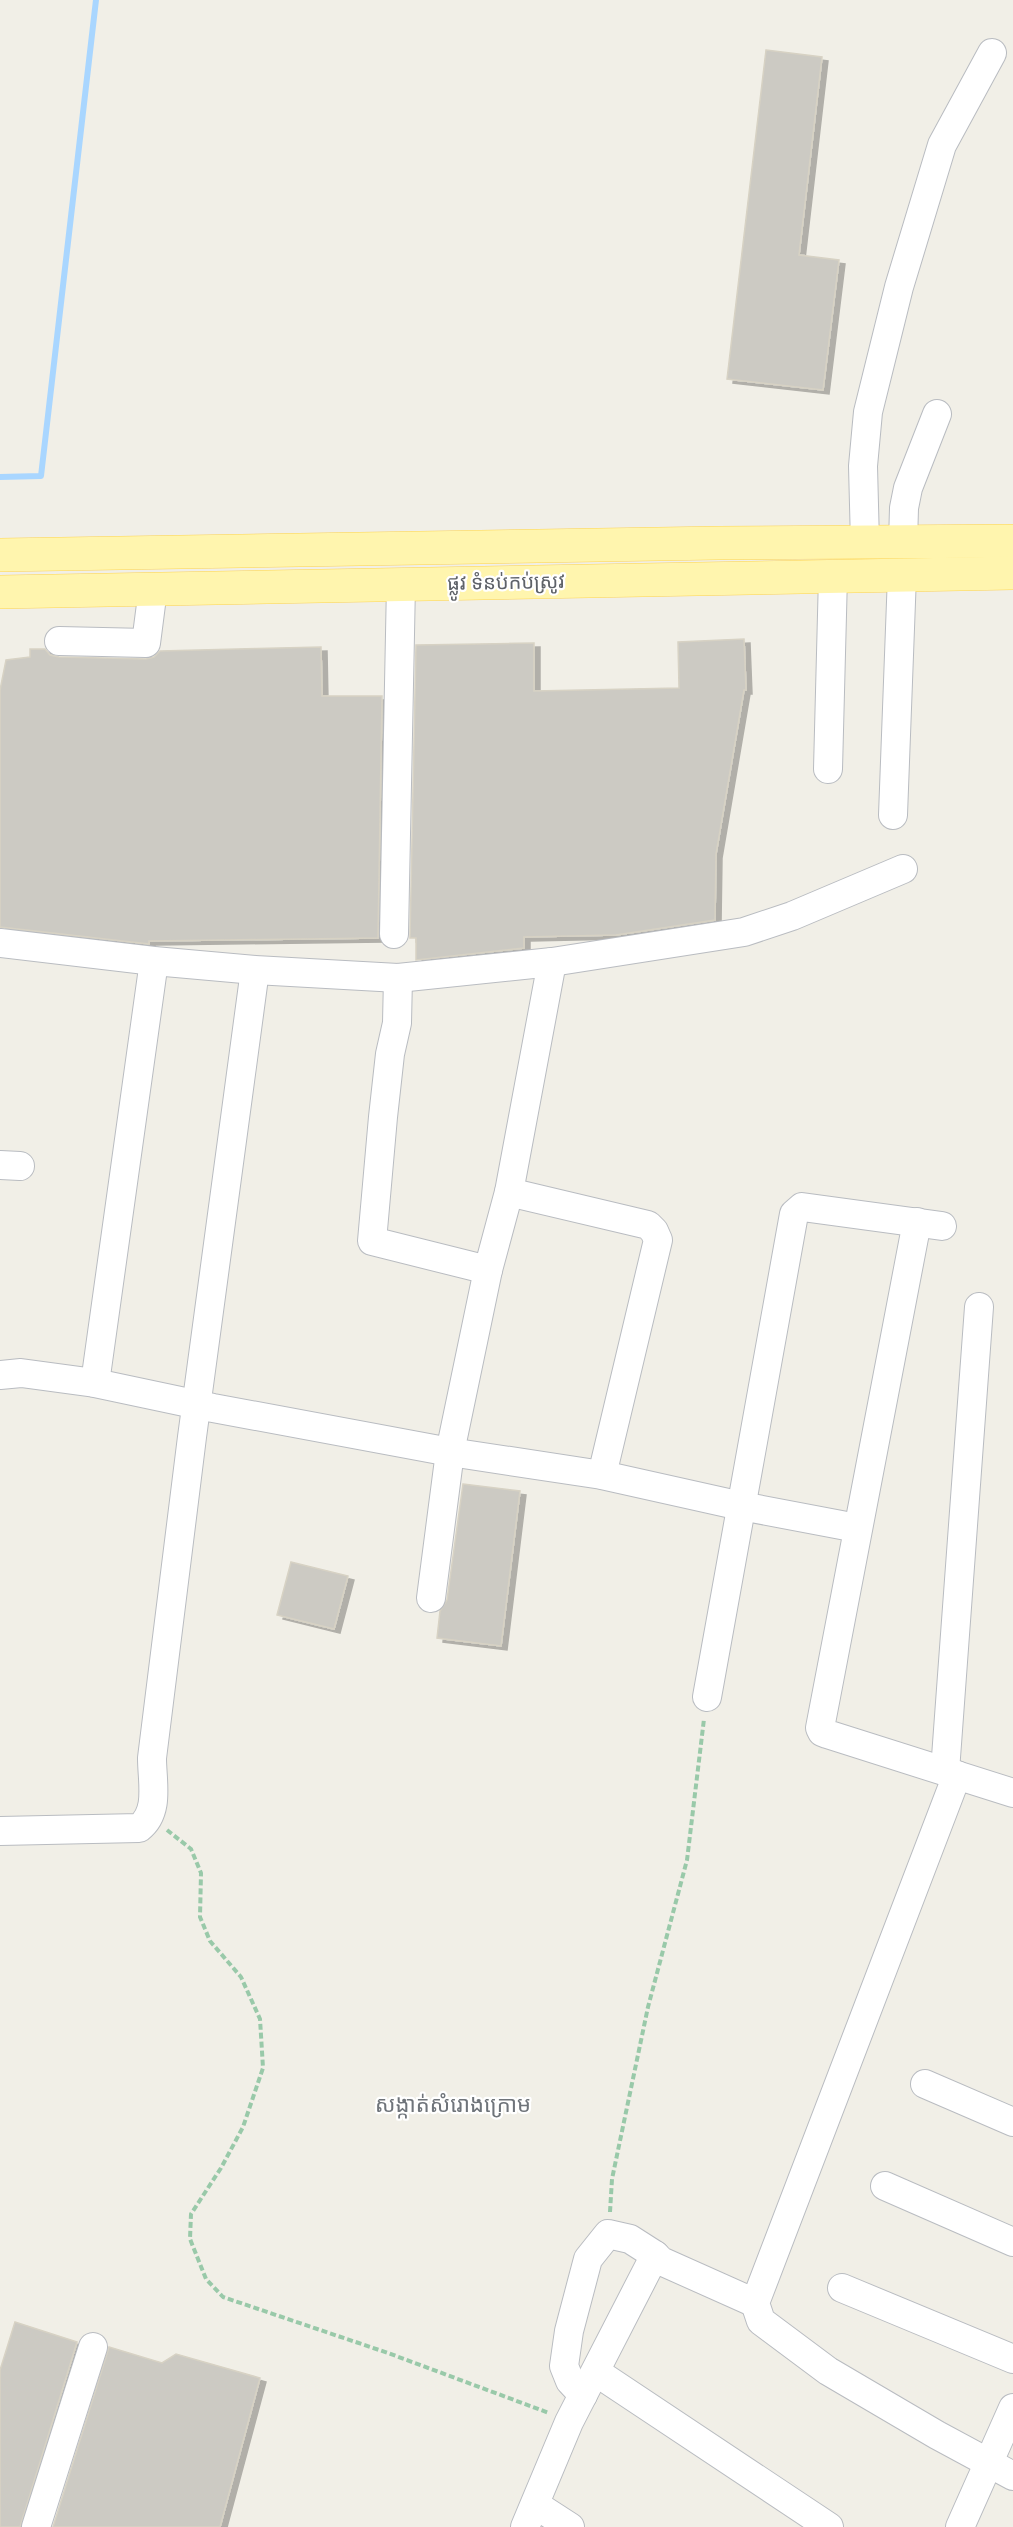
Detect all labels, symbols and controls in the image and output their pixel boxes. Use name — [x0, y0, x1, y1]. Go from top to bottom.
street label: ផ្លូវ ទំនប់កប់ស្រូវ — [447, 570, 565, 602]
district label: សង្កាត់សំរោងក្រោម — [375, 2092, 531, 2119]

